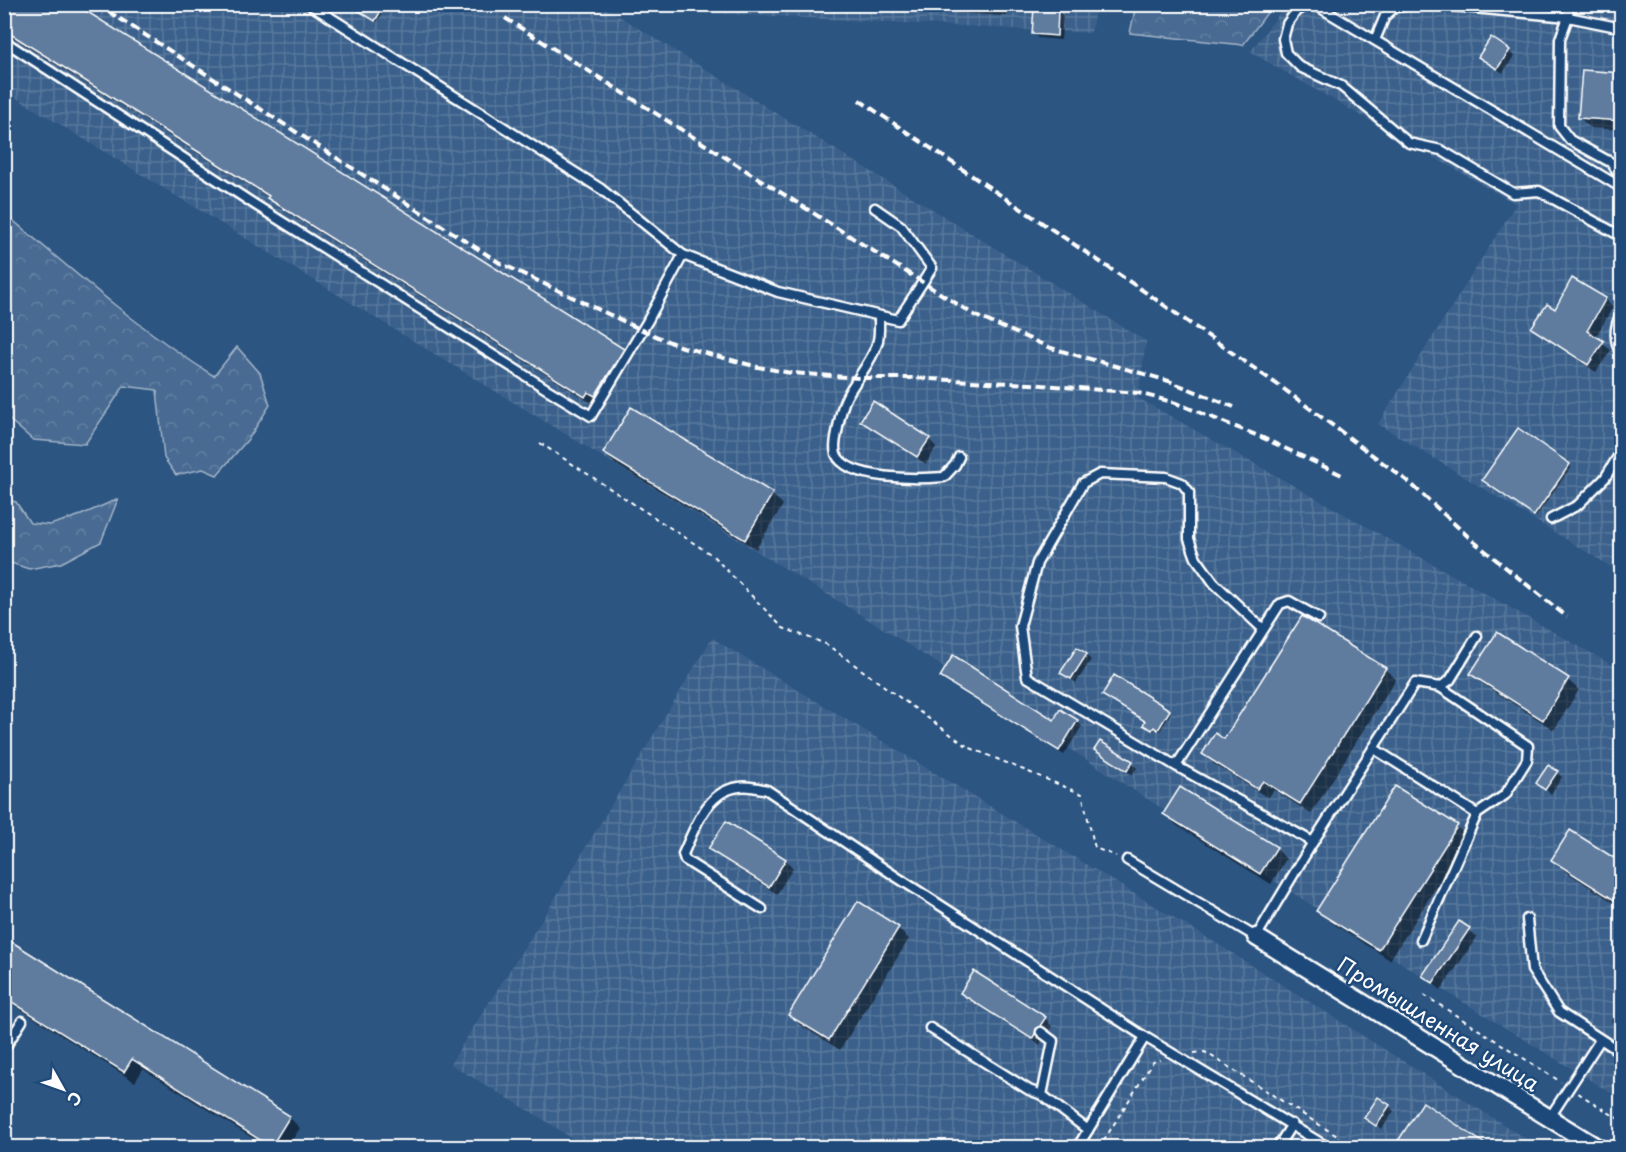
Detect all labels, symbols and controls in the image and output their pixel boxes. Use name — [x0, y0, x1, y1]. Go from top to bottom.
street label: Промышленная улица — [1332, 948, 1547, 1099]
north arrow — [33, 1059, 93, 1119]
text: С — [62, 1087, 88, 1112]

